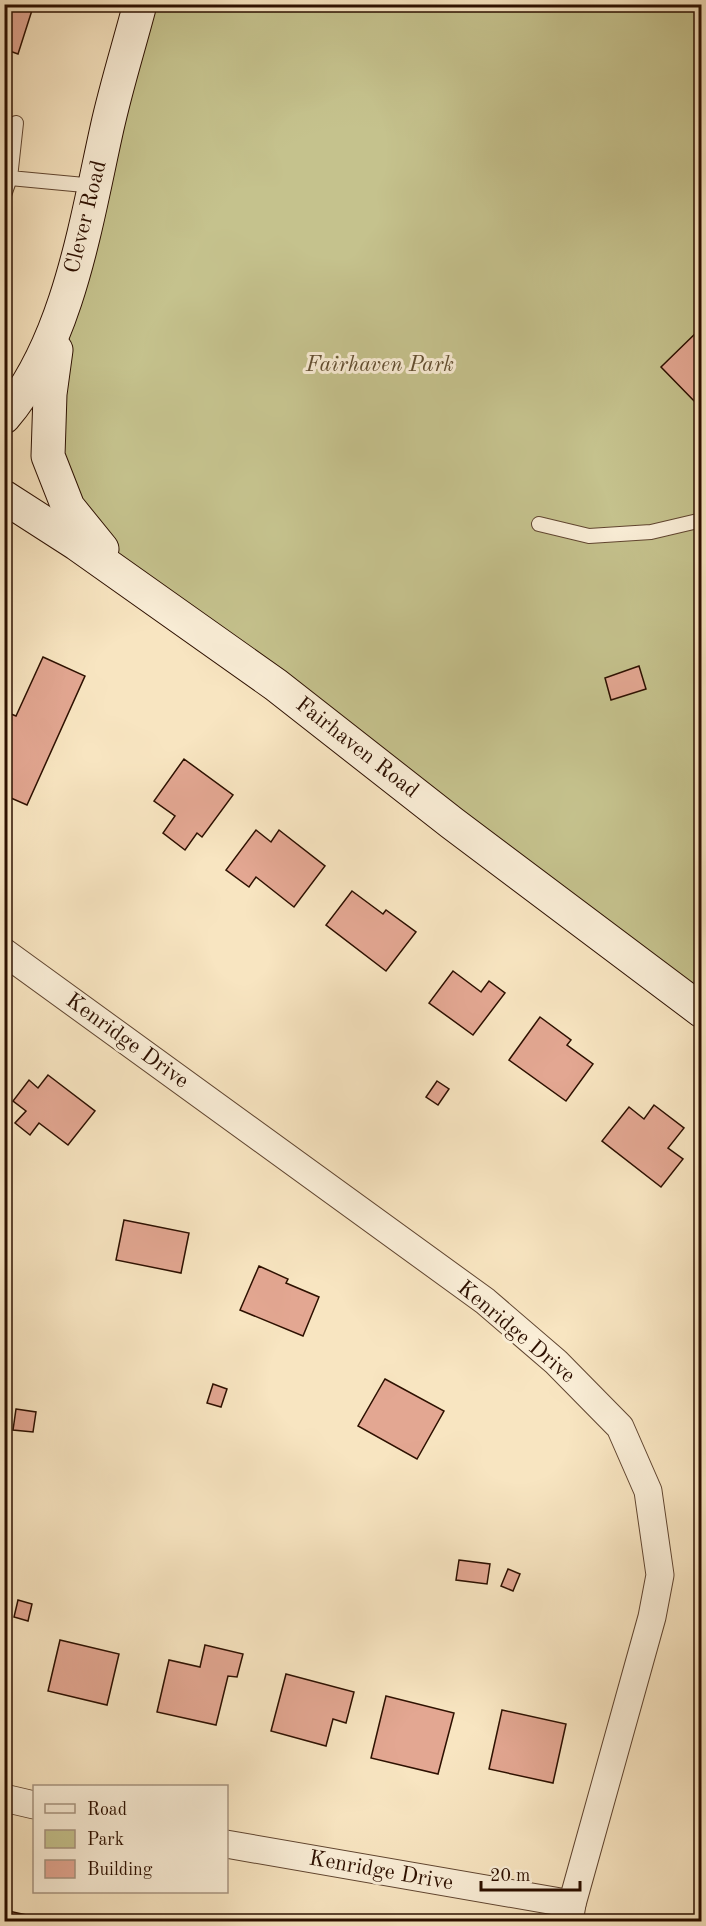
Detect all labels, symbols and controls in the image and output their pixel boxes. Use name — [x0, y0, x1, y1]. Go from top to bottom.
street label: Clever Road — [61, 158, 111, 276]
park label: Fairhaven Park — [305, 354, 454, 376]
street label: Fairhaven Road — [291, 693, 423, 803]
street label: Kenridge Drive — [61, 989, 193, 1093]
street label: Kenridge Drive — [453, 1277, 579, 1387]
legend — [33, 1785, 228, 1893]
text: Road — [87, 1801, 127, 1819]
text: Park — [87, 1831, 124, 1849]
street label: Kenridge Drive — [307, 1847, 455, 1895]
scale bar — [481, 1854, 580, 1892]
text: Building — [87, 1861, 153, 1879]
text: 20 m — [490, 1867, 530, 1885]

